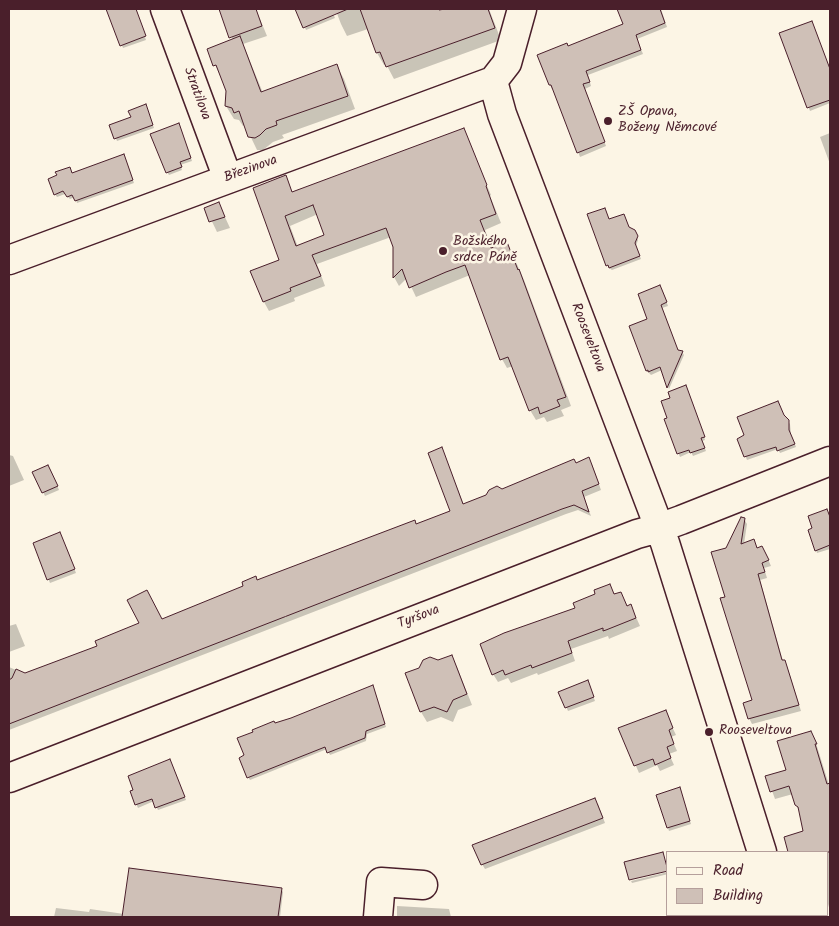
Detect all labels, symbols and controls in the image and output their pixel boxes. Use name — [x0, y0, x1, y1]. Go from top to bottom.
street label: Stratilova — [179, 65, 213, 123]
place label: ZŠ Opava, Boženy Němcové — [618, 105, 717, 138]
marker: ZŠ Opava, Boženy Němcové — [602, 115, 614, 127]
street label: Březinova — [222, 153, 280, 187]
place label: Božského srdce Páně — [453, 235, 517, 268]
marker: Božského srdce Páně — [437, 245, 449, 257]
street label: Rooseveltova — [566, 301, 608, 375]
street label: Tyršova — [396, 602, 442, 634]
place label: Rooseveltova — [719, 724, 792, 740]
marker: Rooseveltova — [703, 726, 715, 738]
legend — [666, 851, 829, 916]
text: Road — [713, 859, 743, 883]
text: Building — [713, 884, 763, 908]

